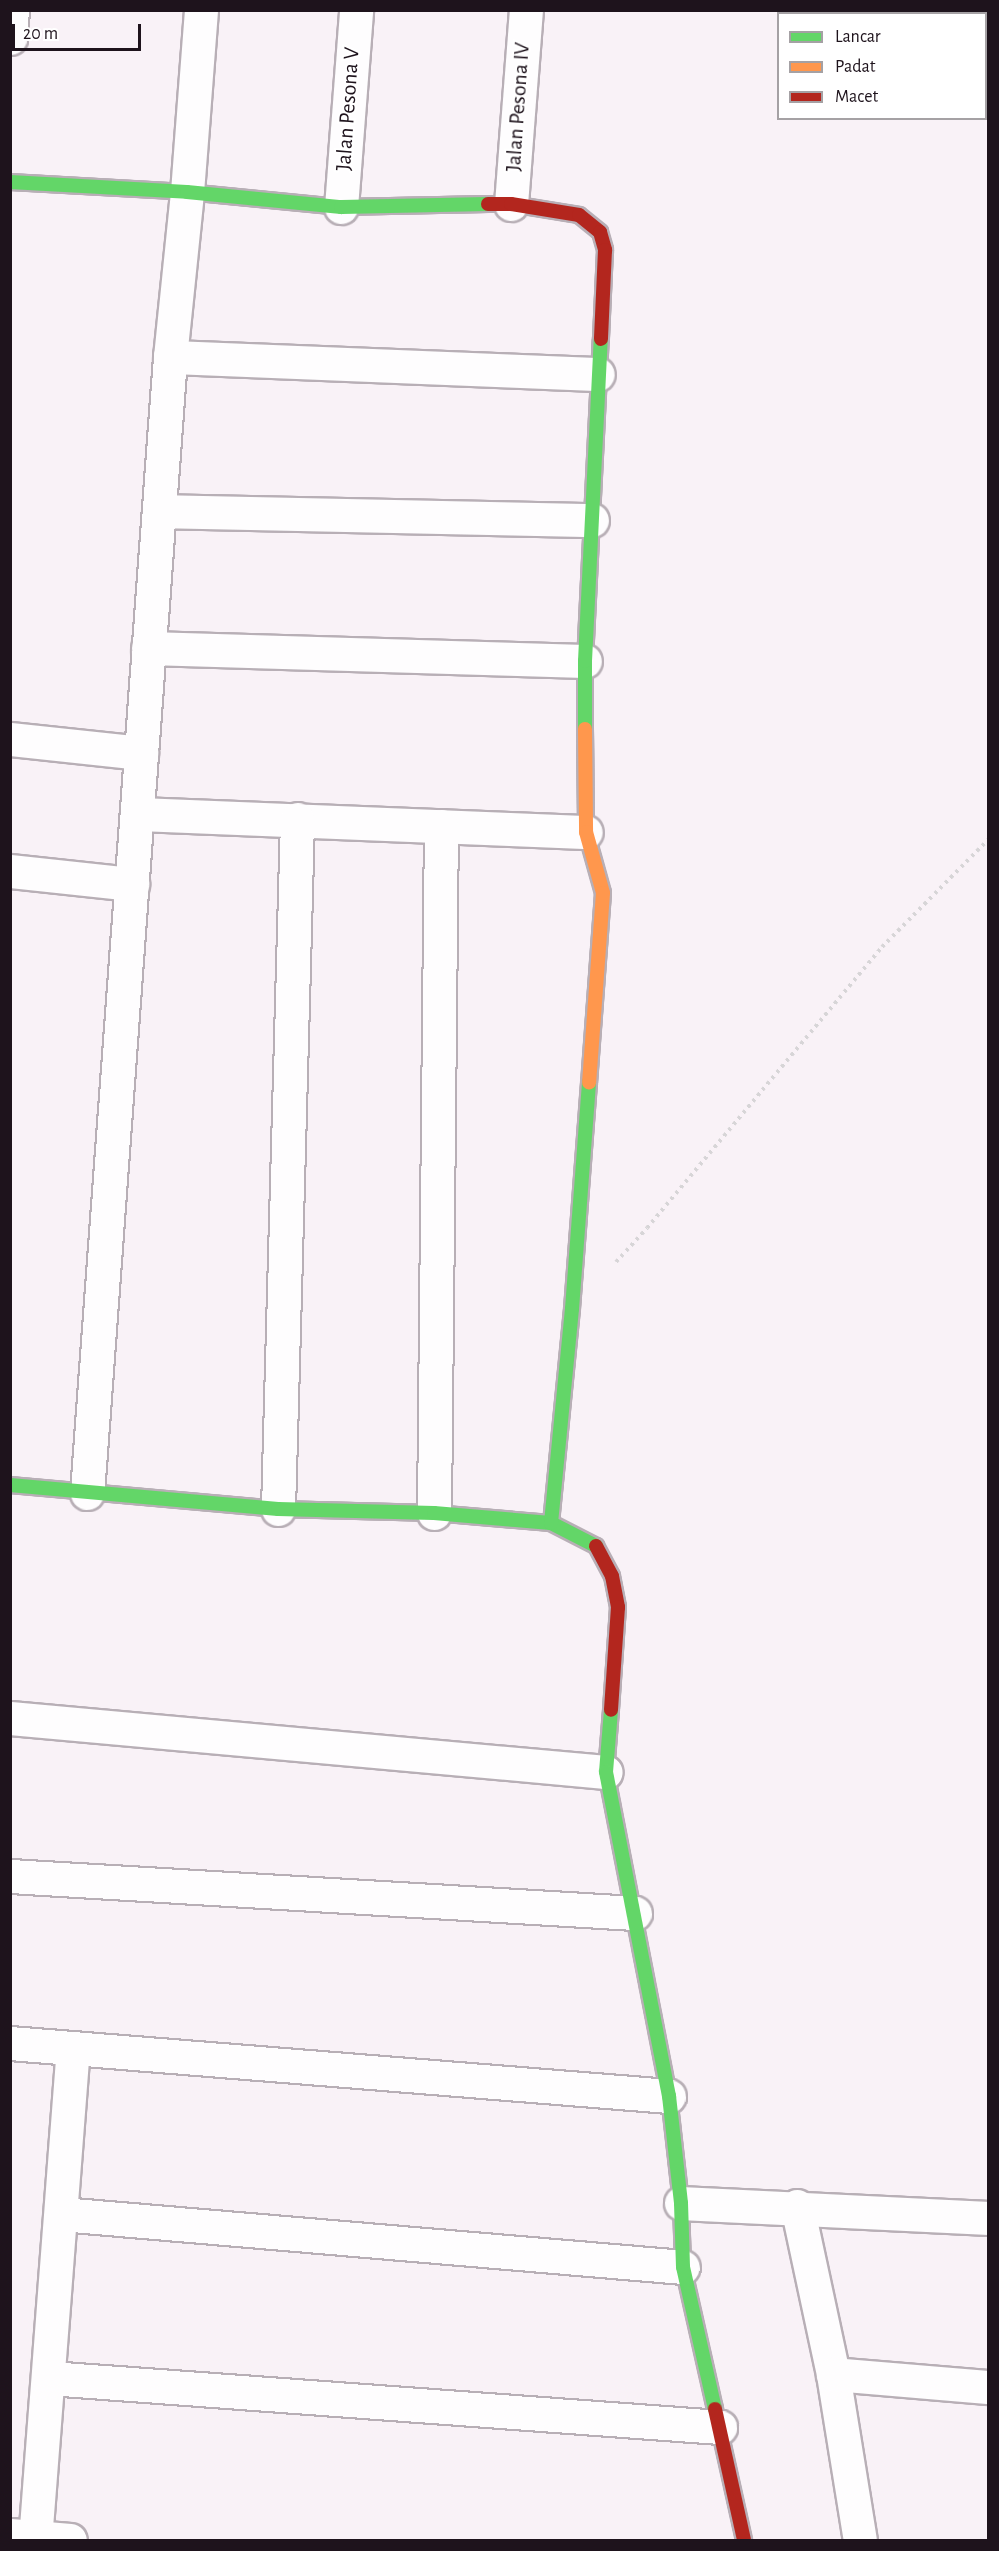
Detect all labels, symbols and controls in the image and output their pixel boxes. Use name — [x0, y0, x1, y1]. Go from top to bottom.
scale bar — [15, 12, 144, 50]
legend — [777, 12, 987, 120]
text: 20 m — [23, 25, 58, 43]
text: Lancar — [835, 28, 881, 46]
street label: Jalan Pesona IV — [500, 42, 536, 172]
street label: Jalan Pesona V — [331, 46, 365, 172]
text: Padat — [835, 58, 876, 76]
text: Macet — [835, 88, 878, 106]

